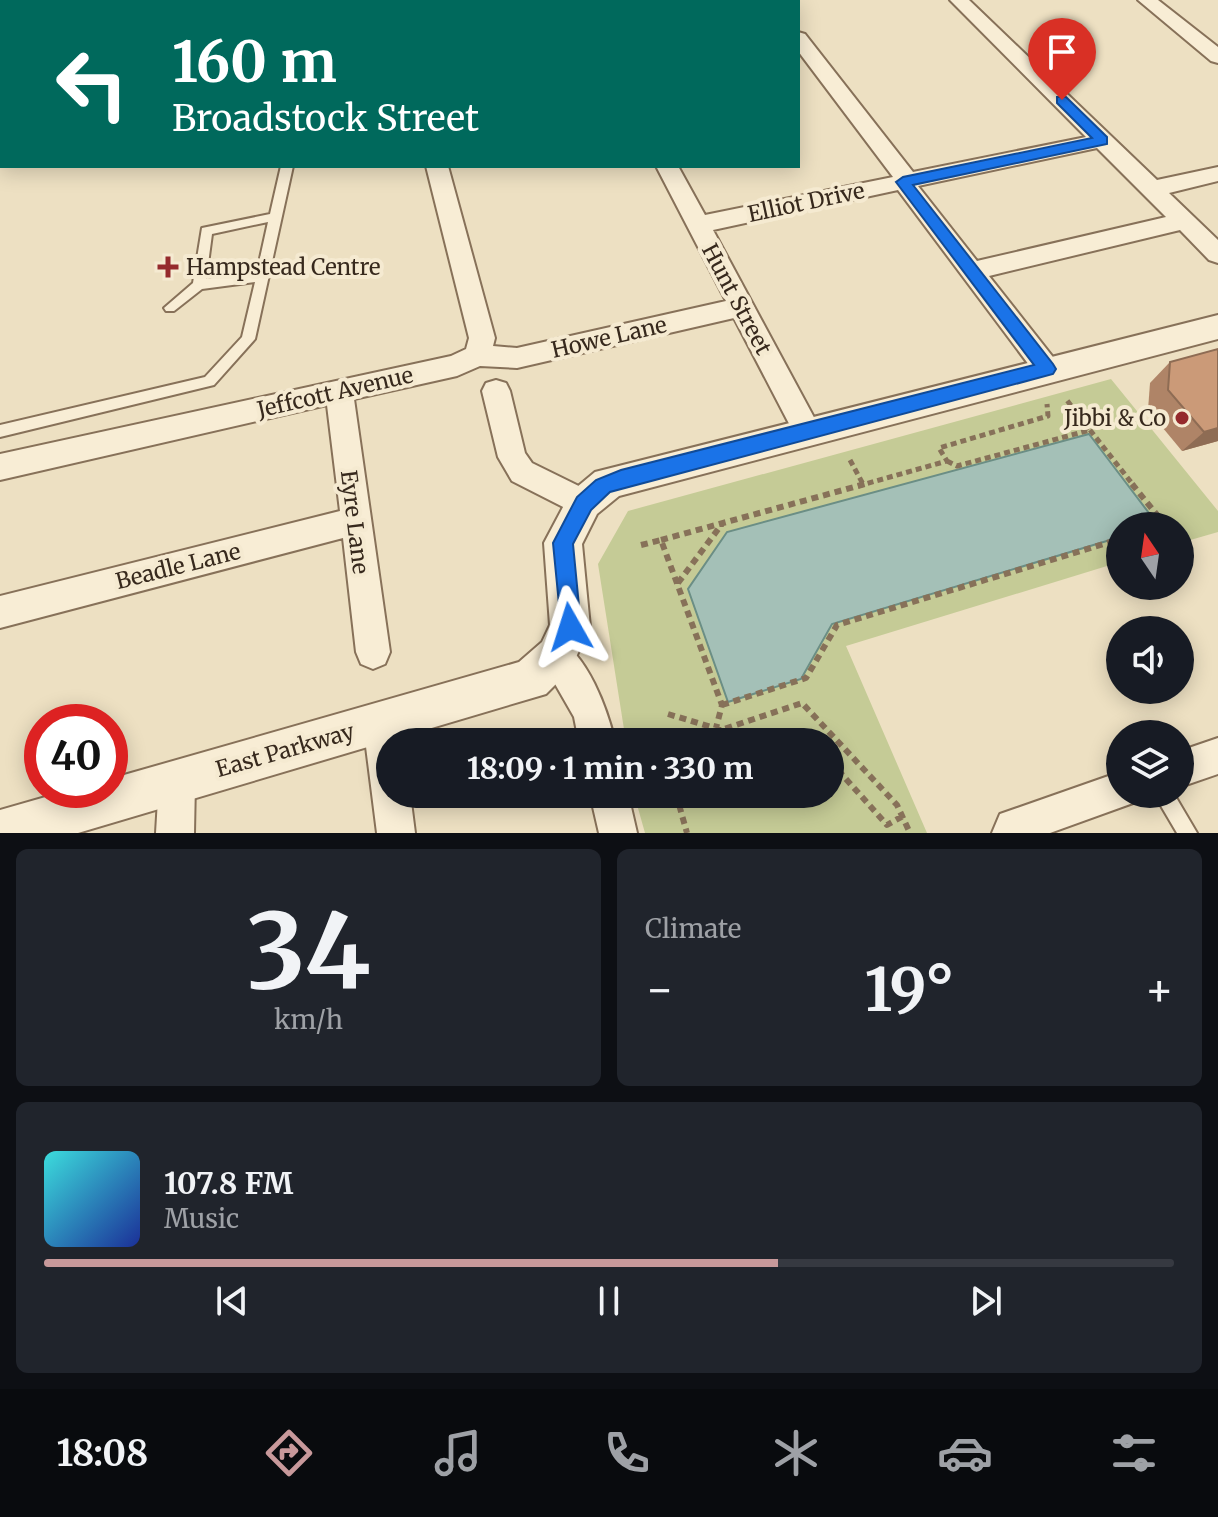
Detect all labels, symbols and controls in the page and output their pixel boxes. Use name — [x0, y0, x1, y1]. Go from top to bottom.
pin — [1028, 18, 1096, 100]
text: 160 m — [172, 27, 337, 97]
icon: arrive — [1040, 30, 1084, 74]
icon: left — [40, 32, 144, 136]
text: Broadstock Street — [172, 96, 479, 141]
street label: Elliot Drive — [745, 176, 867, 228]
street label: Hunt Street — [696, 239, 778, 360]
place label: Hampstead Centre — [186, 253, 380, 281]
marker: Hampstead Centre — [157, 256, 179, 278]
street label: Howe Lane — [549, 310, 669, 364]
street label: Jeffcott Avenue — [253, 360, 416, 424]
place label: Jibbi & Co — [1063, 404, 1166, 432]
marker: Jibbi & Co — [1173, 409, 1191, 427]
street label: Eyre Lane — [335, 468, 375, 576]
north arrow — [1106, 512, 1194, 600]
map controls — [1106, 512, 1194, 808]
street label: Beadle Lane — [113, 537, 243, 595]
position arrow — [528, 585, 612, 669]
button: sound — [1106, 616, 1194, 704]
speed limit sign: 40 — [24, 704, 128, 808]
street label: East Parkway — [213, 717, 358, 783]
button: layers — [1106, 720, 1194, 808]
text: 18:09 · 1 min · 330 m — [467, 749, 753, 787]
text: 34 — [246, 886, 371, 1016]
text: Climate — [645, 912, 741, 945]
text: 19° — [865, 952, 955, 1027]
text: − — [645, 962, 674, 1017]
text: + — [1145, 962, 1174, 1017]
text: km/h — [274, 1003, 343, 1036]
text: 107.8 FM — [164, 1164, 293, 1202]
text: Music — [164, 1202, 239, 1235]
icon: previous — [210, 1279, 254, 1323]
icon: pause — [587, 1279, 631, 1323]
icon: next — [964, 1279, 1008, 1323]
icon: directions — [261, 1425, 317, 1481]
icon: music — [430, 1425, 486, 1481]
icon: phone — [599, 1425, 655, 1481]
icon: climate — [768, 1425, 824, 1481]
icon: car — [937, 1425, 993, 1481]
icon: filters — [1106, 1425, 1162, 1481]
text: 18:08 — [56, 1431, 148, 1476]

